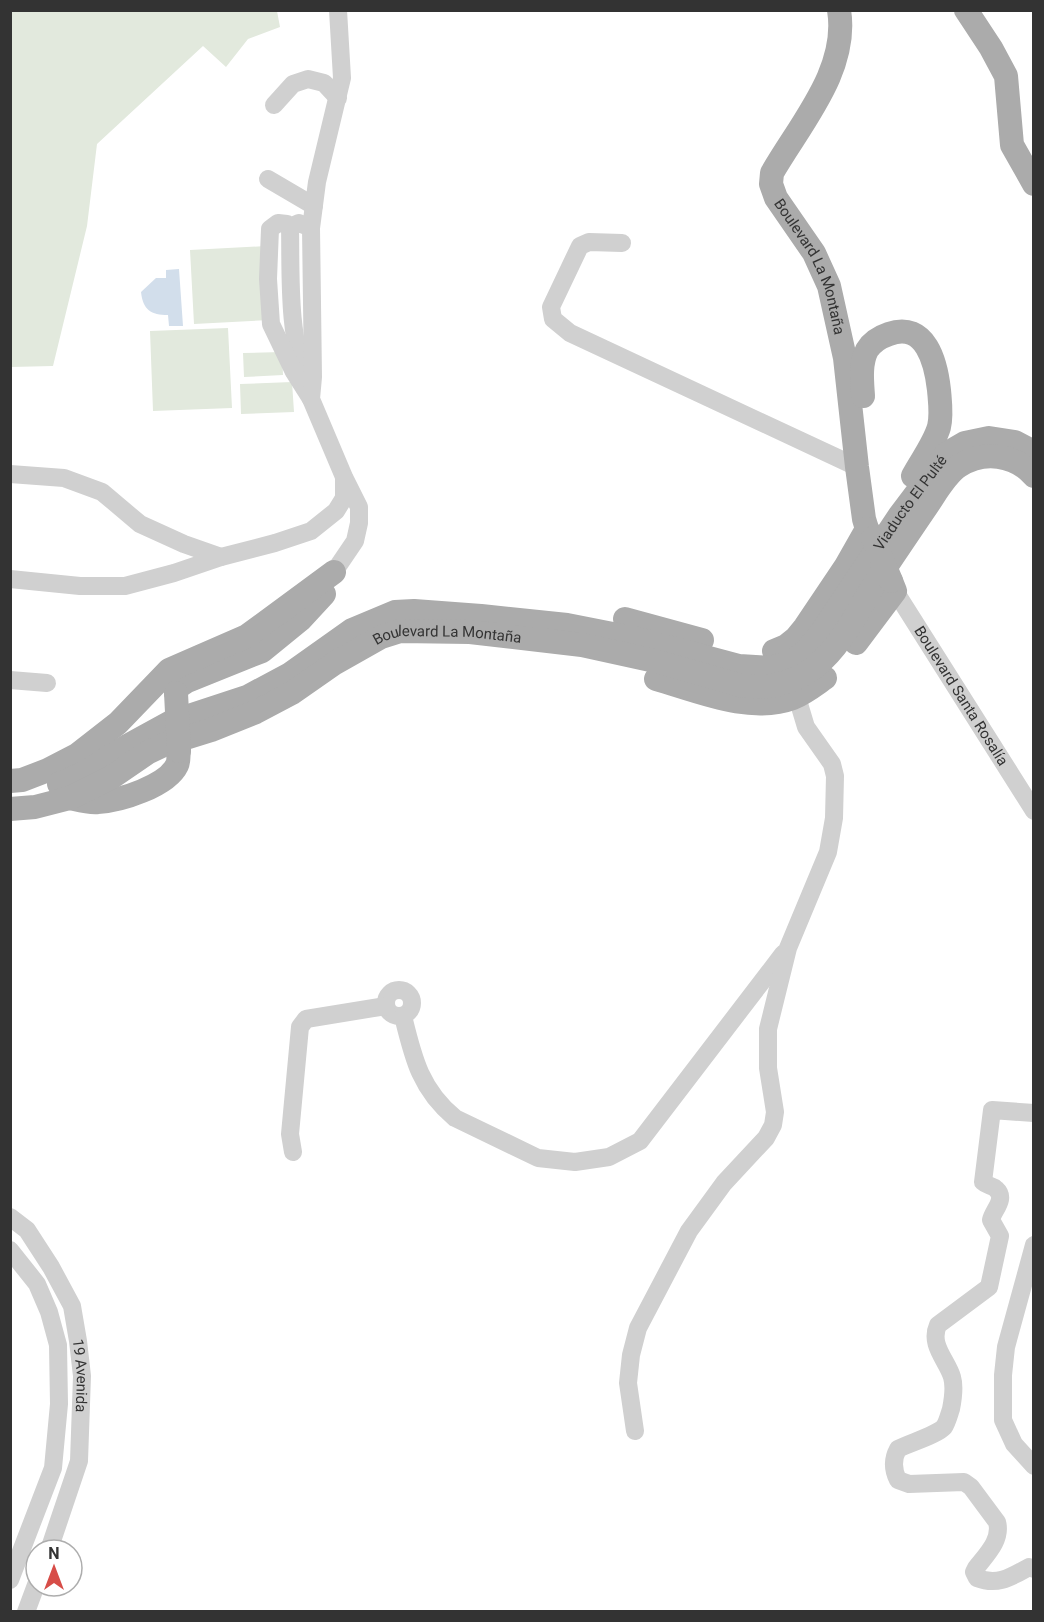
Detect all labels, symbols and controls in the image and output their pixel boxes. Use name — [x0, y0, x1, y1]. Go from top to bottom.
street label: Boulevard La Montaña — [770, 195, 849, 336]
street label: Viaducto El Pulté — [870, 452, 951, 554]
street label: Boulevard La Montaña — [370, 622, 522, 649]
street label: Boulevard Santa Rosalía — [910, 623, 1012, 769]
street label: 19 Avenida — [69, 1338, 91, 1413]
north arrow — [24, 1538, 84, 1598]
text: N — [48, 1544, 60, 1563]

